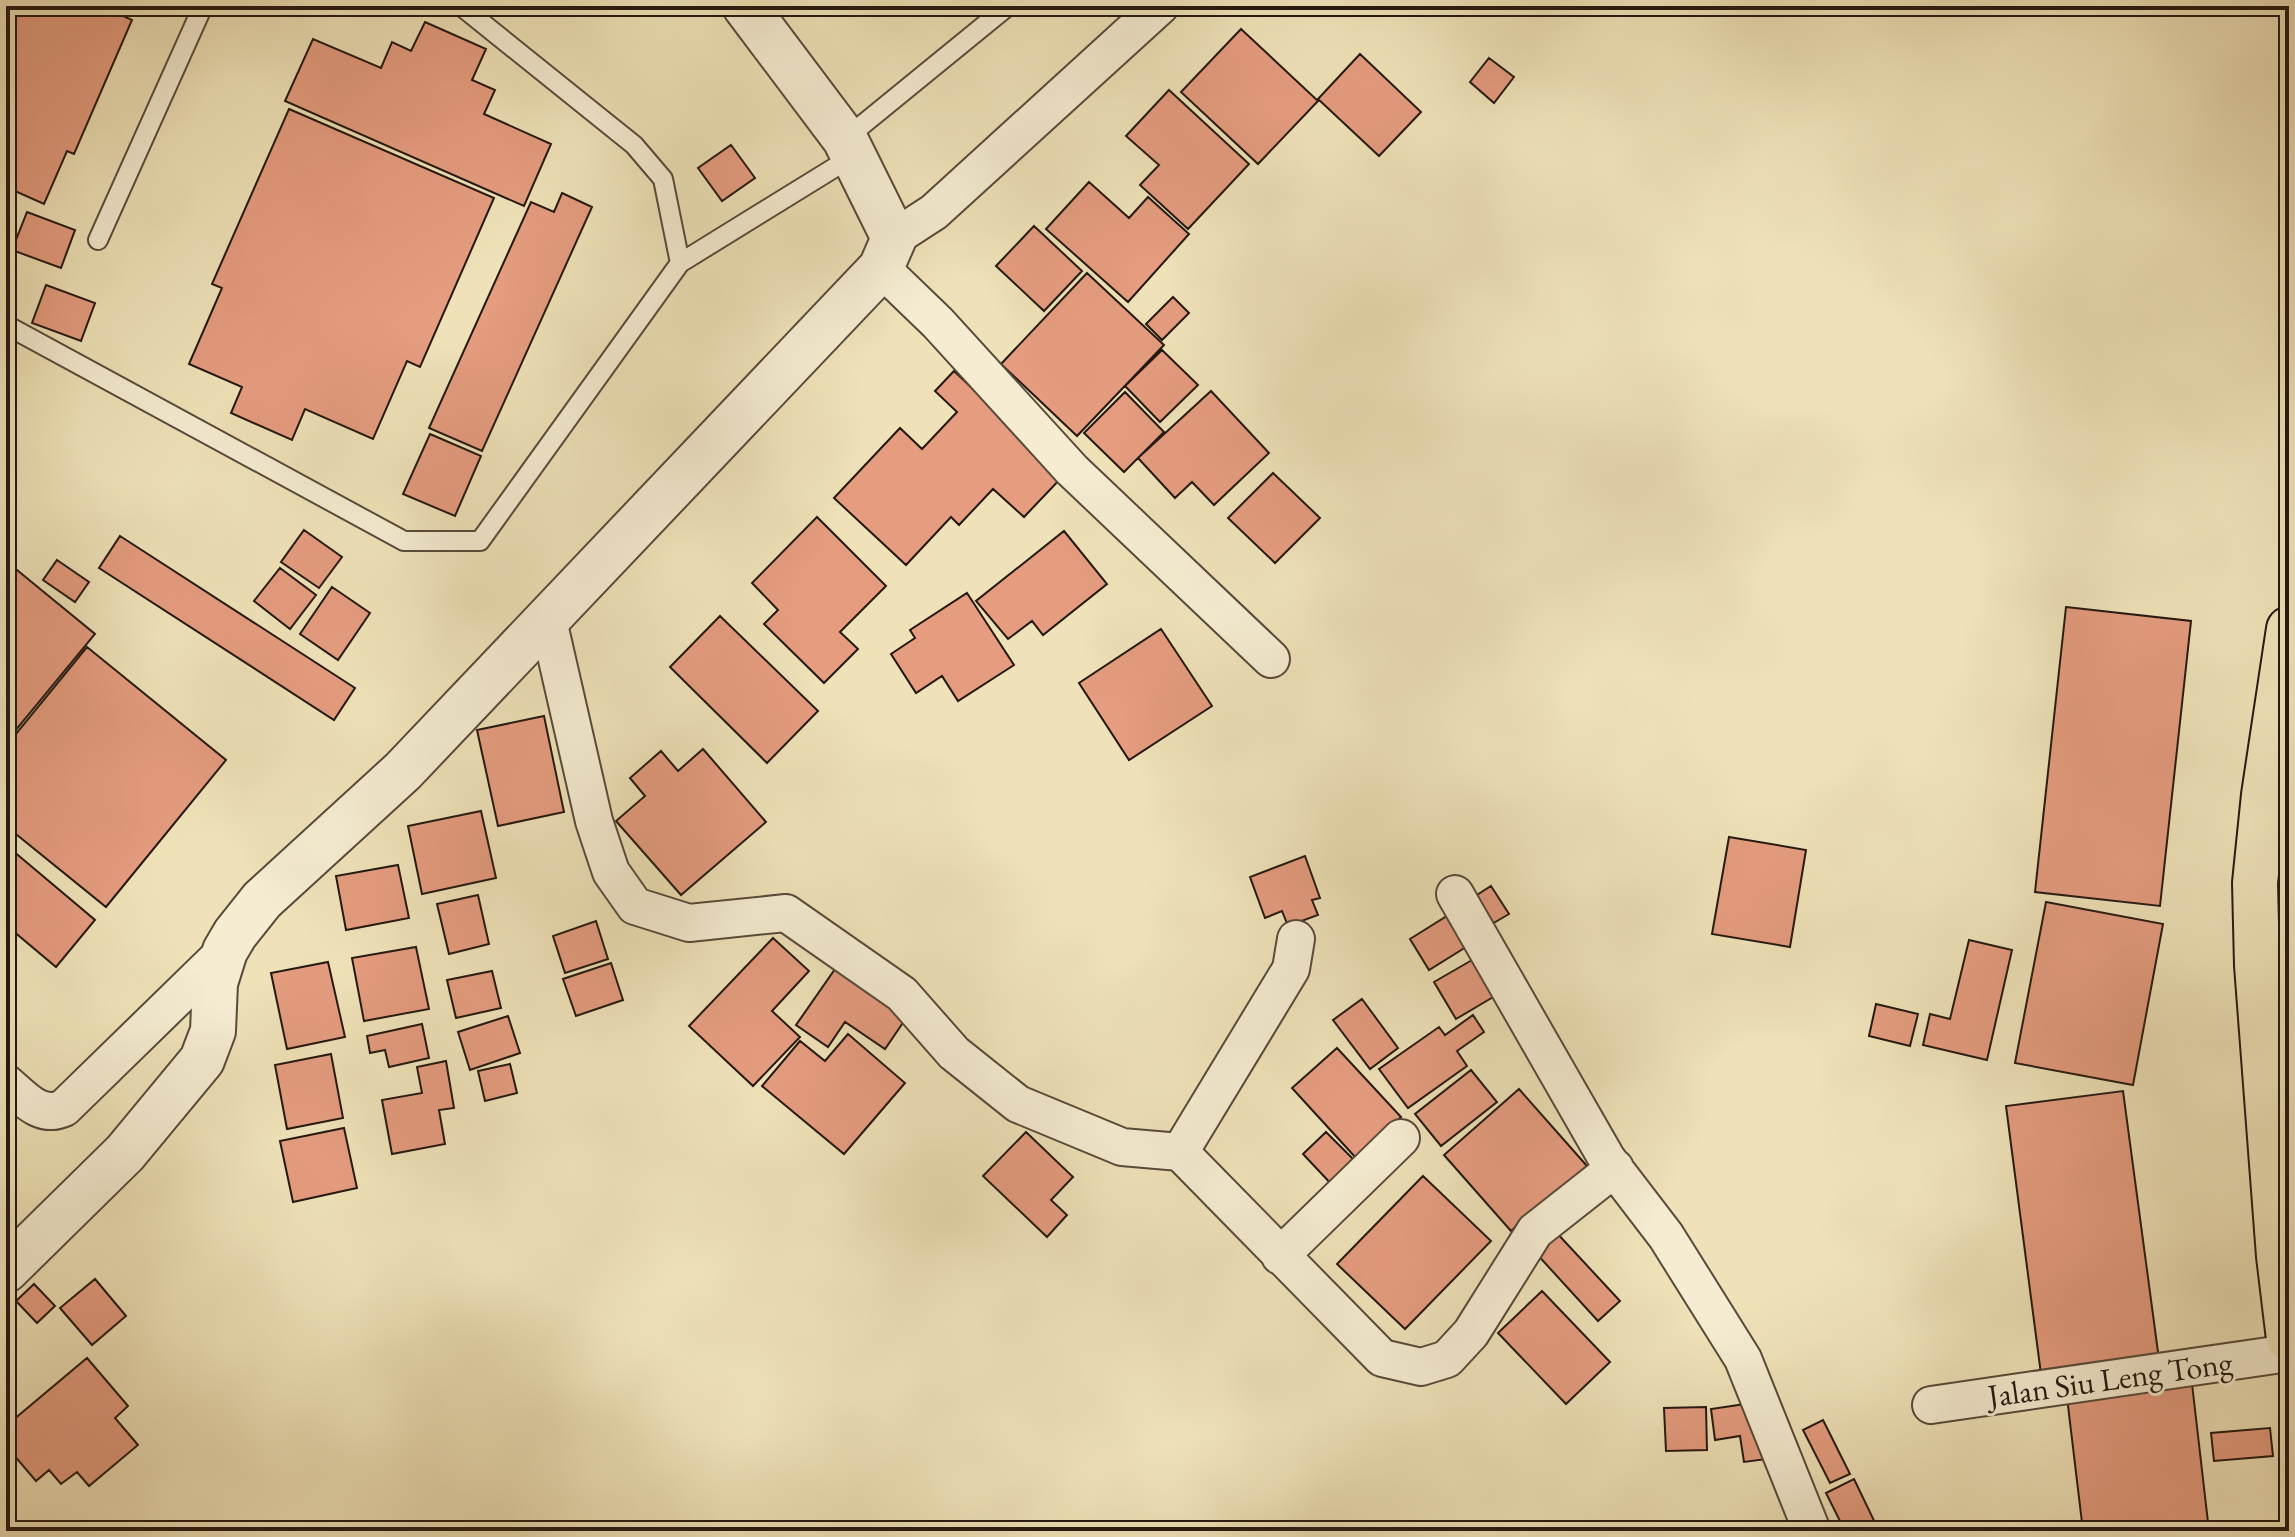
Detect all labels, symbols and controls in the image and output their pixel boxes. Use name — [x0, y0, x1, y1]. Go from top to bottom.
street label: Jalan Siu Leng Tong — [1982, 1341, 2236, 1417]

